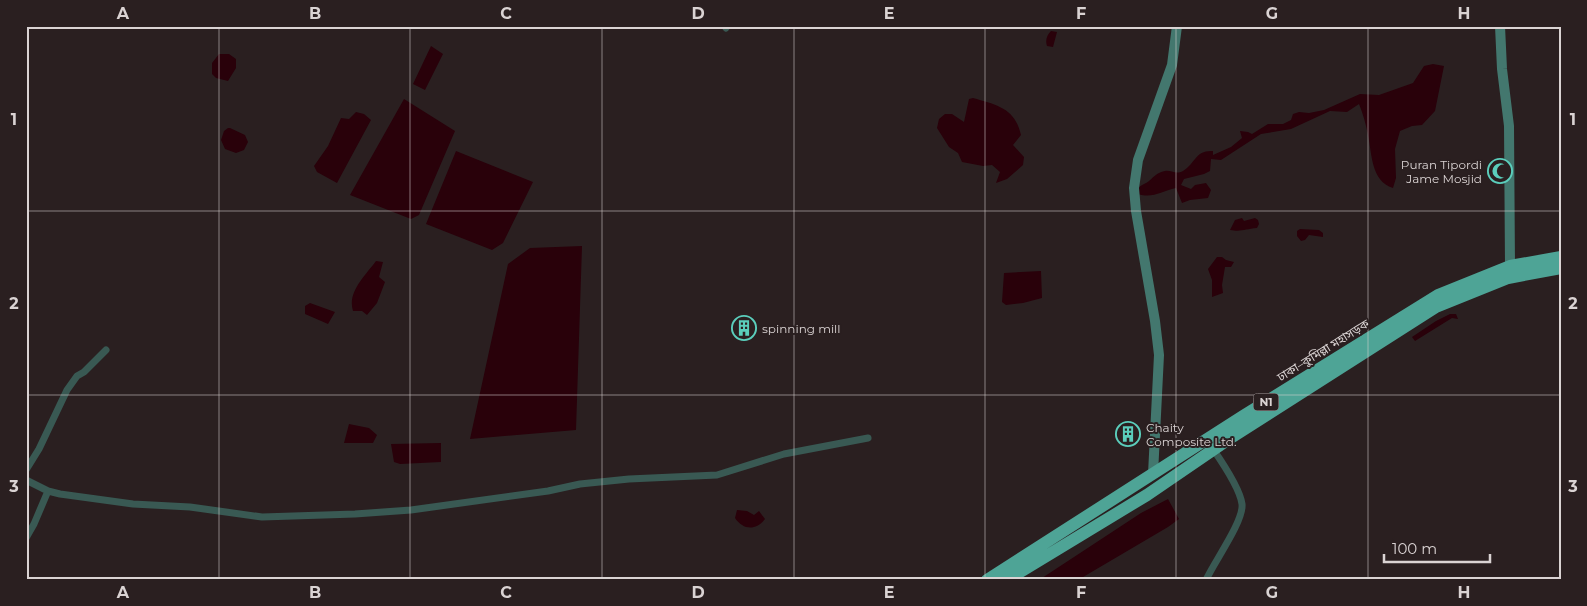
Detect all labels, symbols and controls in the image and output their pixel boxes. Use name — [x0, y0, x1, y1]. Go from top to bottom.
text: A — [116, 4, 130, 23]
text: B — [309, 4, 321, 23]
text: C — [500, 4, 512, 23]
text: D — [691, 4, 705, 23]
text: E — [884, 4, 894, 23]
text: F — [1076, 4, 1086, 23]
text: G — [1266, 4, 1278, 23]
text: H — [1458, 4, 1470, 23]
text: 1 — [11, 110, 17, 129]
text: 1 — [1570, 110, 1576, 129]
place label: Puran Tipordi Jame Mosjid — [1401, 157, 1482, 186]
mosque icon: Puran Tipordi Jame Mosjid — [1487, 158, 1513, 184]
text: 2 — [9, 294, 19, 313]
text: 2 — [1568, 294, 1578, 313]
building icon: spinning mill — [731, 315, 757, 341]
street label: ঢাকা–কুমিল্লা মহাসড়ক — [1273, 315, 1373, 386]
place label: spinning mill — [762, 321, 841, 336]
road number: N1 — [1254, 394, 1278, 411]
place label: Chaity Composite Ltd. — [1146, 420, 1237, 449]
building icon: Chaity Composite Ltd. — [1115, 421, 1141, 447]
text: 3 — [8, 477, 19, 496]
text: 3 — [1567, 477, 1578, 496]
scale bar — [1384, 531, 1491, 563]
text: 100 m — [1392, 539, 1437, 558]
text: A — [116, 583, 130, 602]
text: B — [309, 583, 321, 602]
text: C — [500, 583, 512, 602]
text: D — [691, 583, 705, 602]
text: E — [884, 583, 894, 602]
text: F — [1076, 583, 1086, 602]
text: G — [1266, 583, 1278, 602]
text: H — [1458, 583, 1470, 602]

